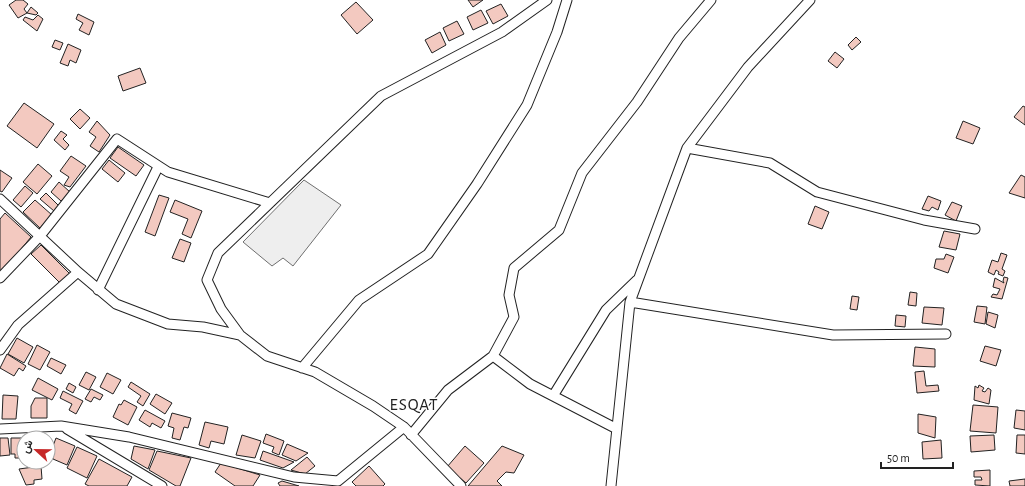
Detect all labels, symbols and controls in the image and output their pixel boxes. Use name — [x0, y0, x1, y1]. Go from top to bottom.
district label: ESQAT — [389, 396, 439, 414]
north arrow — [16, 430, 56, 470]
text: ش — [20, 438, 36, 455]
scale bar — [881, 444, 953, 470]
text: 50 m — [887, 452, 910, 464]

